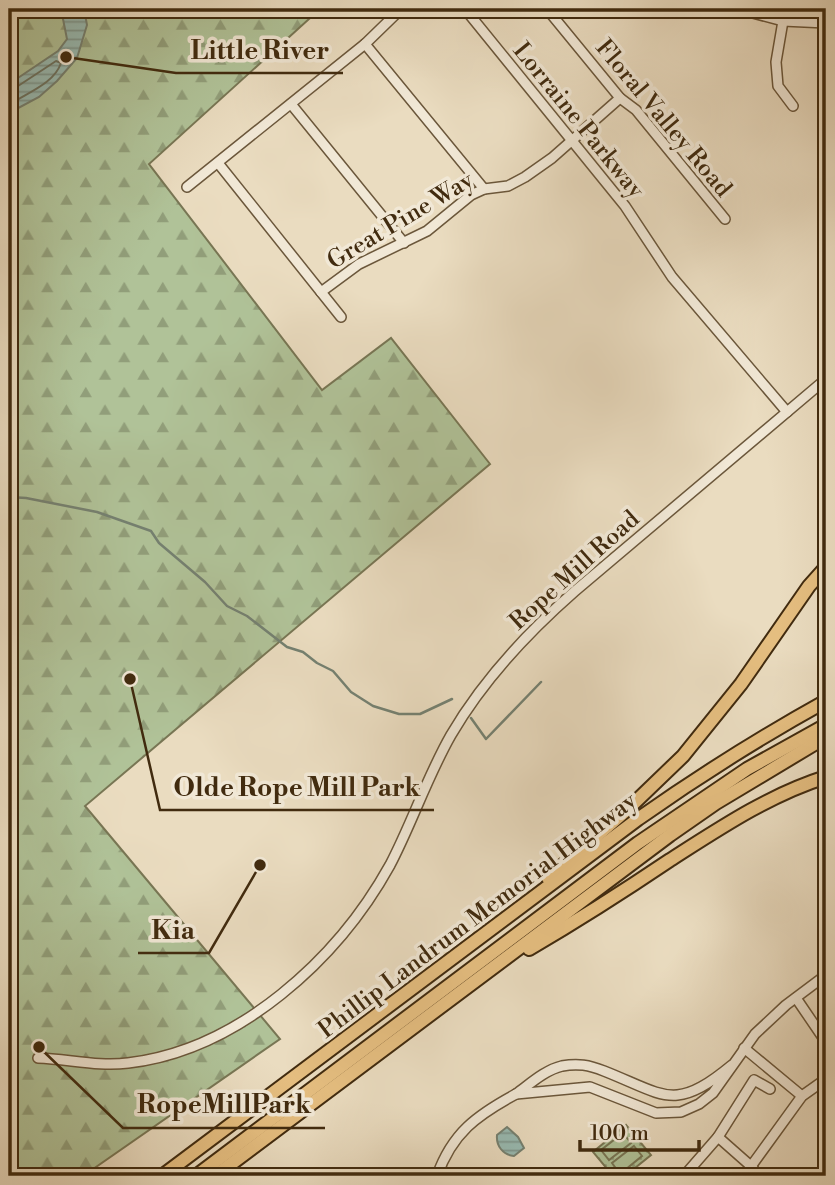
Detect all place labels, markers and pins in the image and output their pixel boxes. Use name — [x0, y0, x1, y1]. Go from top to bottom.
callout: Little River — [176, 26, 343, 73]
callout: Olde Rope Mill Park — [160, 763, 434, 810]
callout: Kia — [138, 906, 209, 953]
callout: RopeMillPark — [123, 1081, 325, 1128]

